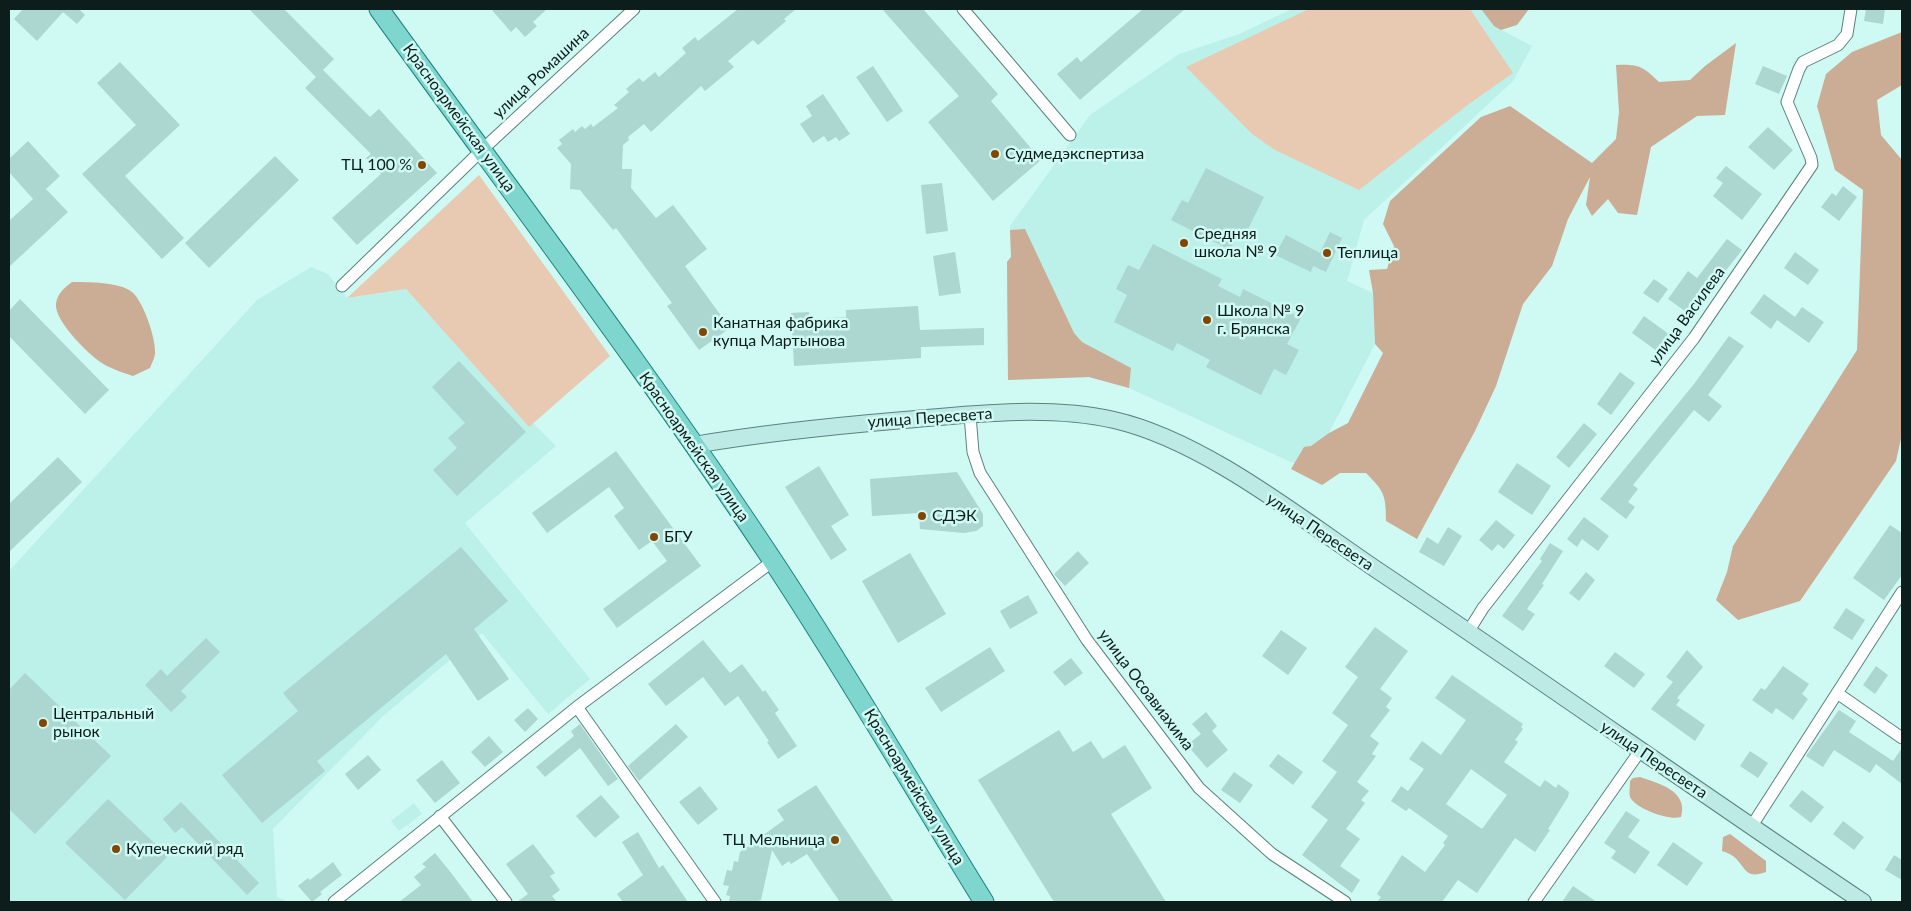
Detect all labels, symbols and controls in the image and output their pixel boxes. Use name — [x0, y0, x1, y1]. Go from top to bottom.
street label: улица Ромашина — [489, 23, 593, 123]
street label: Красноармейская улица — [399, 40, 519, 196]
place label: Судмедэкспертиза — [1005, 144, 1144, 164]
marker: Судмедэкспертиза — [989, 148, 1001, 160]
place label: ТЦ 100 % — [341, 155, 412, 175]
marker: ТЦ 100 % — [416, 159, 428, 171]
place label: Средняя школа № 9 — [1194, 224, 1277, 262]
marker: Средняя школа № 9 — [1178, 237, 1190, 249]
place label: Теплица — [1337, 243, 1398, 263]
marker: Теплица — [1321, 247, 1333, 259]
street label: улица Василева — [1645, 263, 1729, 369]
place label: Школа № 9 г. Брянска — [1217, 301, 1304, 339]
place label: Канатная фабрика купца Мартынова — [713, 313, 848, 351]
marker: Школа № 9 г. Брянска — [1201, 314, 1213, 326]
marker: Канатная фабрика купца Мартынова — [697, 326, 709, 338]
street label: Красноармейская улица — [635, 368, 753, 526]
street label: улица Пересвета — [867, 404, 993, 432]
street label: улица Пересвета — [1263, 489, 1377, 575]
place label: СДЭК — [932, 506, 977, 526]
marker: СДЭК — [916, 510, 928, 522]
place label: БГУ — [664, 527, 693, 547]
marker: БГУ — [648, 531, 660, 543]
street label: улица Осоавиахима — [1094, 626, 1198, 754]
place label: Центральный рынок — [53, 704, 154, 742]
street label: Красноармейская улица — [860, 705, 968, 869]
marker: Центральный рынок — [37, 717, 49, 729]
street label: улица Пересвета — [1597, 717, 1711, 803]
place label: ТЦ Мельница — [723, 830, 825, 850]
marker: ТЦ Мельница — [829, 834, 841, 846]
place label: Купеческий ряд — [126, 839, 243, 859]
marker: Купеческий ряд — [110, 843, 122, 855]

